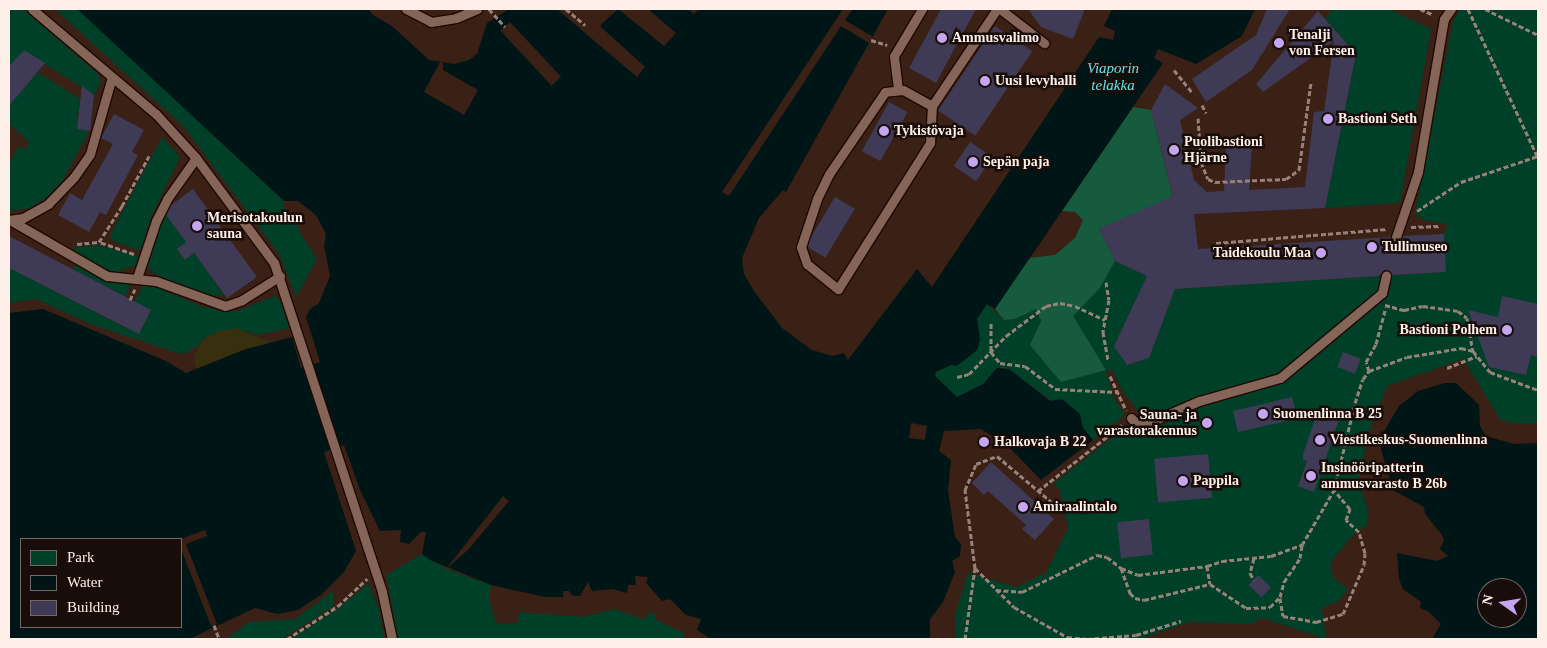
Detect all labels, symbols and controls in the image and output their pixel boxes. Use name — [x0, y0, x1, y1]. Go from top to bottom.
place label: Tenalji von Fersen — [1289, 27, 1355, 59]
place label: Ammusvalimo — [952, 30, 1039, 46]
marker: Ammusvalimo — [936, 32, 948, 44]
marker: Tenalji von Fersen — [1273, 37, 1285, 49]
water label: Viaporin telakka — [1087, 59, 1139, 94]
place label: Uusi levyhalli — [995, 73, 1076, 89]
marker: Uusi levyhalli — [979, 75, 991, 87]
place label: Bastioni Seth — [1338, 111, 1417, 127]
marker: Bastioni Seth — [1322, 113, 1334, 125]
place label: Tykistövaja — [894, 123, 964, 139]
marker: Tykistövaja — [878, 125, 890, 137]
place label: Puolibastioni Hjärne — [1184, 134, 1263, 166]
marker: Puolibastioni Hjärne — [1168, 144, 1180, 156]
place label: Sepän paja — [983, 154, 1050, 170]
marker: Sepän paja — [967, 156, 979, 168]
place label: Merisotakoulun sauna — [207, 210, 303, 242]
marker: Merisotakoulun sauna — [191, 220, 203, 232]
place label: Tullimuseo — [1382, 239, 1448, 255]
marker: Tullimuseo — [1366, 241, 1378, 253]
place label: Taidekoulu Maa — [1213, 245, 1311, 261]
marker: Taidekoulu Maa — [1315, 247, 1327, 259]
place label: Bastioni Polhem — [1399, 322, 1497, 338]
marker: Bastioni Polhem — [1501, 324, 1513, 336]
place label: Suomenlinna B 25 — [1273, 406, 1382, 422]
place label: Sauna- ja varastorakennus — [1097, 407, 1197, 440]
marker: Suomenlinna B 25 — [1257, 408, 1269, 420]
marker: Sauna- ja varastorakennus — [1201, 417, 1213, 429]
place label: Viestikeskus-Suomenlinna — [1330, 432, 1487, 448]
place label: Halkovaja B 22 — [994, 434, 1087, 450]
marker: Viestikeskus-Suomenlinna — [1314, 434, 1326, 446]
marker: Halkovaja B 22 — [978, 436, 990, 448]
place label: Insinööripatterin ammusvarasto B 26b — [1321, 460, 1447, 492]
marker: Insinööripatterin ammusvarasto B 26b — [1305, 470, 1317, 482]
place label: Pappila — [1193, 473, 1239, 489]
marker: Pappila — [1177, 475, 1189, 487]
place label: Amiraalintalo — [1033, 499, 1117, 515]
marker: Amiraalintalo — [1017, 501, 1029, 513]
legend — [20, 538, 182, 628]
text: Park — [67, 549, 95, 565]
text: Water — [67, 574, 102, 590]
north arrow — [1477, 578, 1527, 628]
text: N — [1479, 593, 1496, 606]
text: Building — [67, 599, 120, 615]

